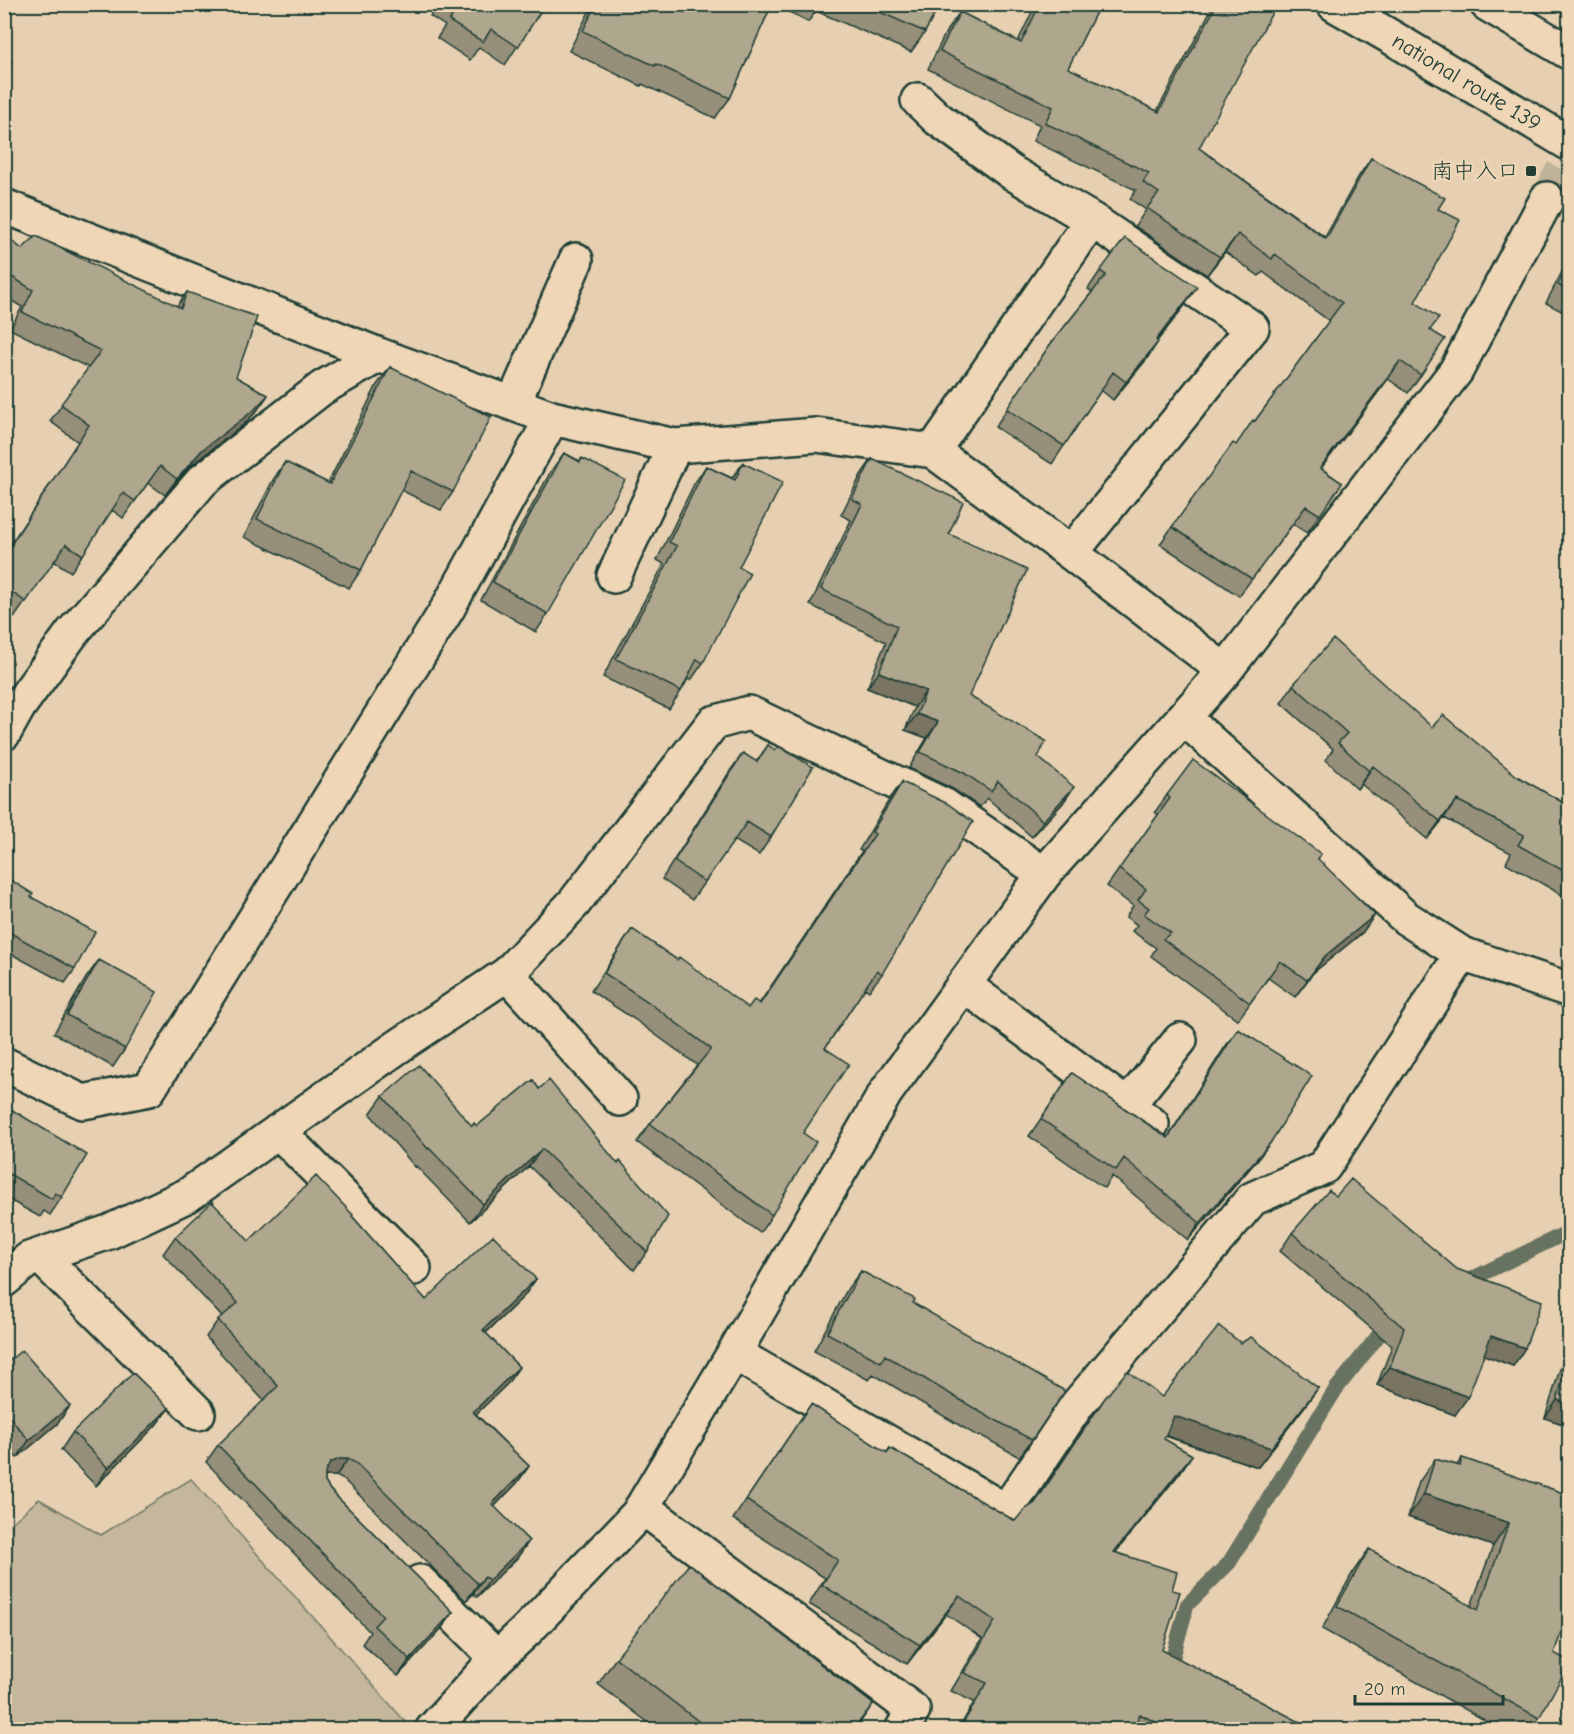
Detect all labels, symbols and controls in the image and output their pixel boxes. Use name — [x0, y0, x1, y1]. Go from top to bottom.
street label: national route 139 — [1387, 28, 1546, 137]
place label: 南中入口 — [1431, 158, 1519, 184]
marker: 南中入口 — [1524, 164, 1538, 178]
scale bar — [1355, 1668, 1504, 1706]
text: 20 m — [1364, 1679, 1405, 1700]

